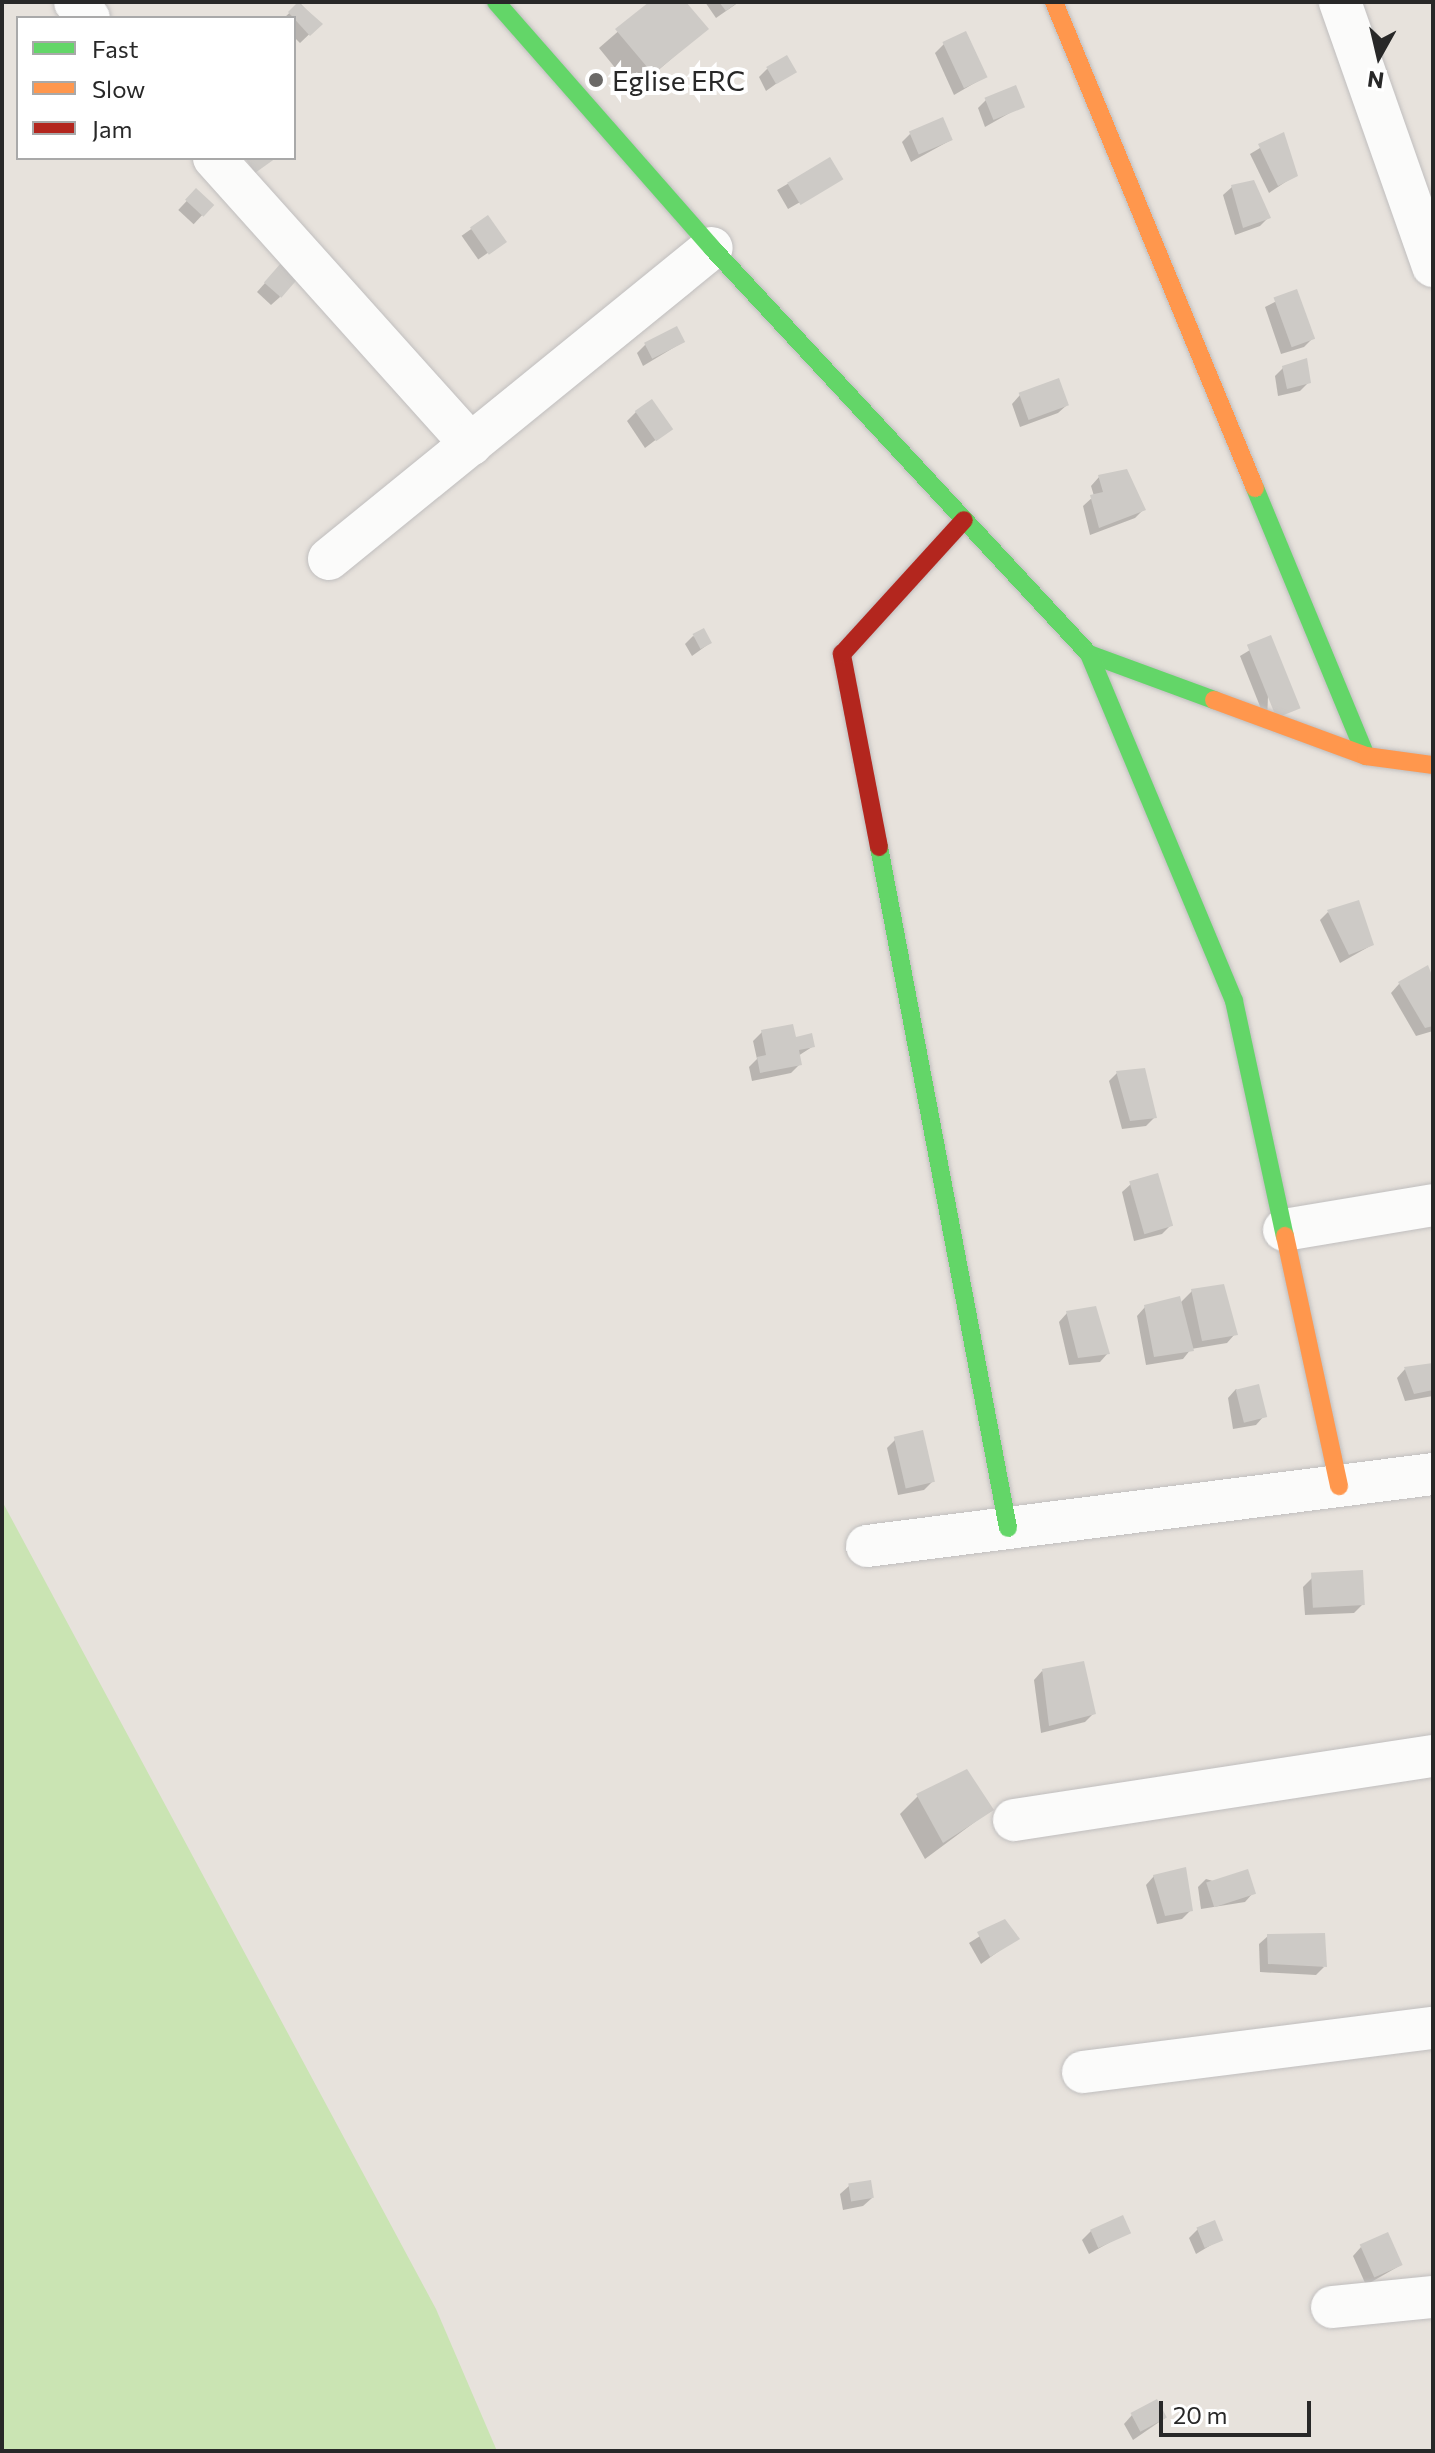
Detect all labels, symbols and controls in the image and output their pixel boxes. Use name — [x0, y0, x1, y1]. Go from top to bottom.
legend — [16, 16, 296, 160]
north arrow — [1339, 16, 1419, 96]
text: Fast — [92, 34, 139, 63]
place label: Eglise ERC — [612, 63, 745, 97]
text: N — [1366, 66, 1386, 95]
marker: Eglise ERC — [587, 71, 605, 89]
text: Slow — [92, 74, 145, 103]
text: Jam — [92, 114, 132, 143]
scale bar — [1163, 2385, 1315, 2435]
text: 20 m — [1173, 2400, 1227, 2429]

